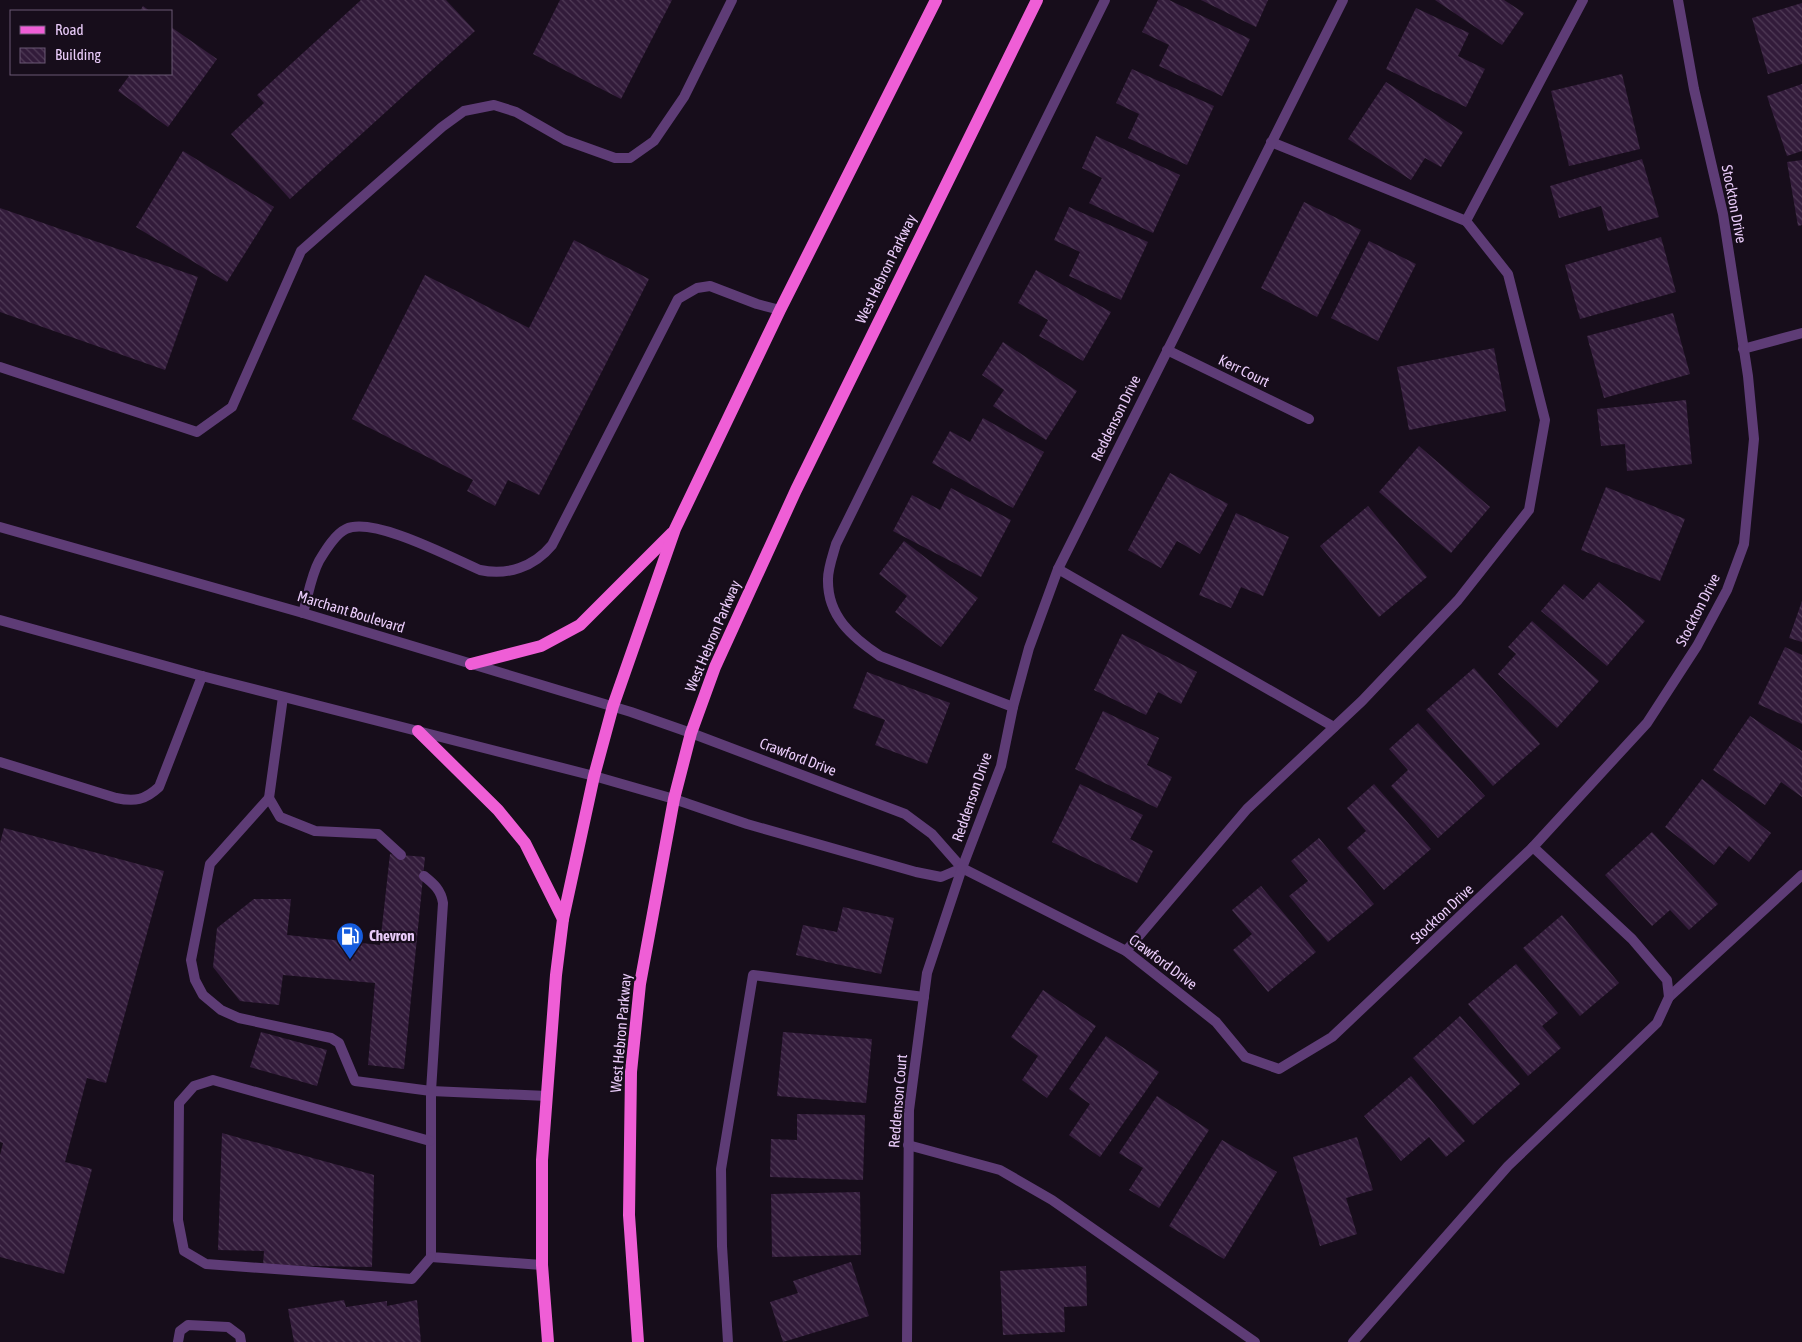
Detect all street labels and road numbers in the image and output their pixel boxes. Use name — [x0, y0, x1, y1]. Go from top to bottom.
street label: Stockton Drive — [1719, 163, 1750, 245]
street label: West Hebron Parkway — [852, 211, 919, 326]
street label: Kerr Court — [1216, 351, 1272, 390]
street label: Reddenson Drive — [1087, 372, 1144, 463]
street label: Stockton Drive — [1672, 570, 1723, 649]
street label: West Hebron Parkway — [681, 578, 744, 694]
street label: Marchant Boulevard — [295, 587, 407, 636]
street label: Crawford Drive — [757, 734, 839, 779]
street label: Reddenson Drive — [948, 750, 995, 844]
street label: Stockton Drive — [1407, 880, 1477, 947]
street label: Crawford Drive — [1126, 931, 1201, 993]
street label: West Hebron Parkway — [607, 973, 634, 1093]
street label: Reddenson Court — [885, 1053, 910, 1148]

